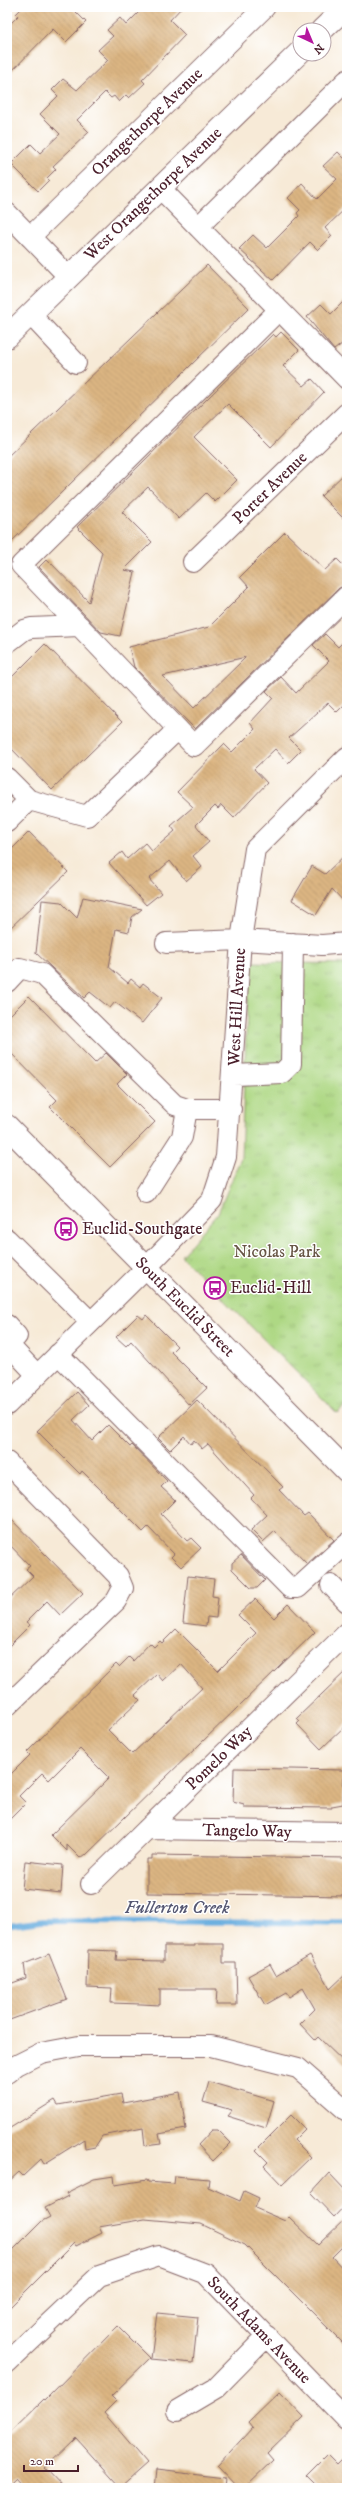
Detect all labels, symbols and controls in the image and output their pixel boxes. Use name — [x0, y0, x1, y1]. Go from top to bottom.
north arrow — [292, 22, 332, 62]
text: N — [310, 40, 326, 57]
street label: Orangethorpe Avenue — [87, 63, 207, 181]
street label: West Orangethorpe Avenue — [79, 122, 227, 266]
street label: Porter Avenue — [228, 447, 312, 529]
street label: West Hill Avenue — [223, 947, 251, 1068]
bus stop icon: Euclid-Southgate — [53, 1216, 79, 1242]
place label: Euclid-Southgate — [82, 1218, 202, 1240]
park label: Nicolas Park — [234, 1241, 321, 1263]
street label: South Euclid Street — [130, 1252, 240, 1362]
bus stop icon: Euclid-Hill — [202, 1275, 228, 1301]
place label: Euclid-Hill — [230, 1277, 311, 1299]
street label: Pomelo Way — [181, 1720, 258, 1795]
street label: Tangelo Way — [202, 1819, 293, 1843]
water label: Fullerton Creek — [125, 1897, 230, 1919]
street label: South Adams Avenue — [202, 2272, 316, 2388]
scale bar — [24, 2447, 78, 2473]
text: 20 m — [30, 2454, 54, 2469]

